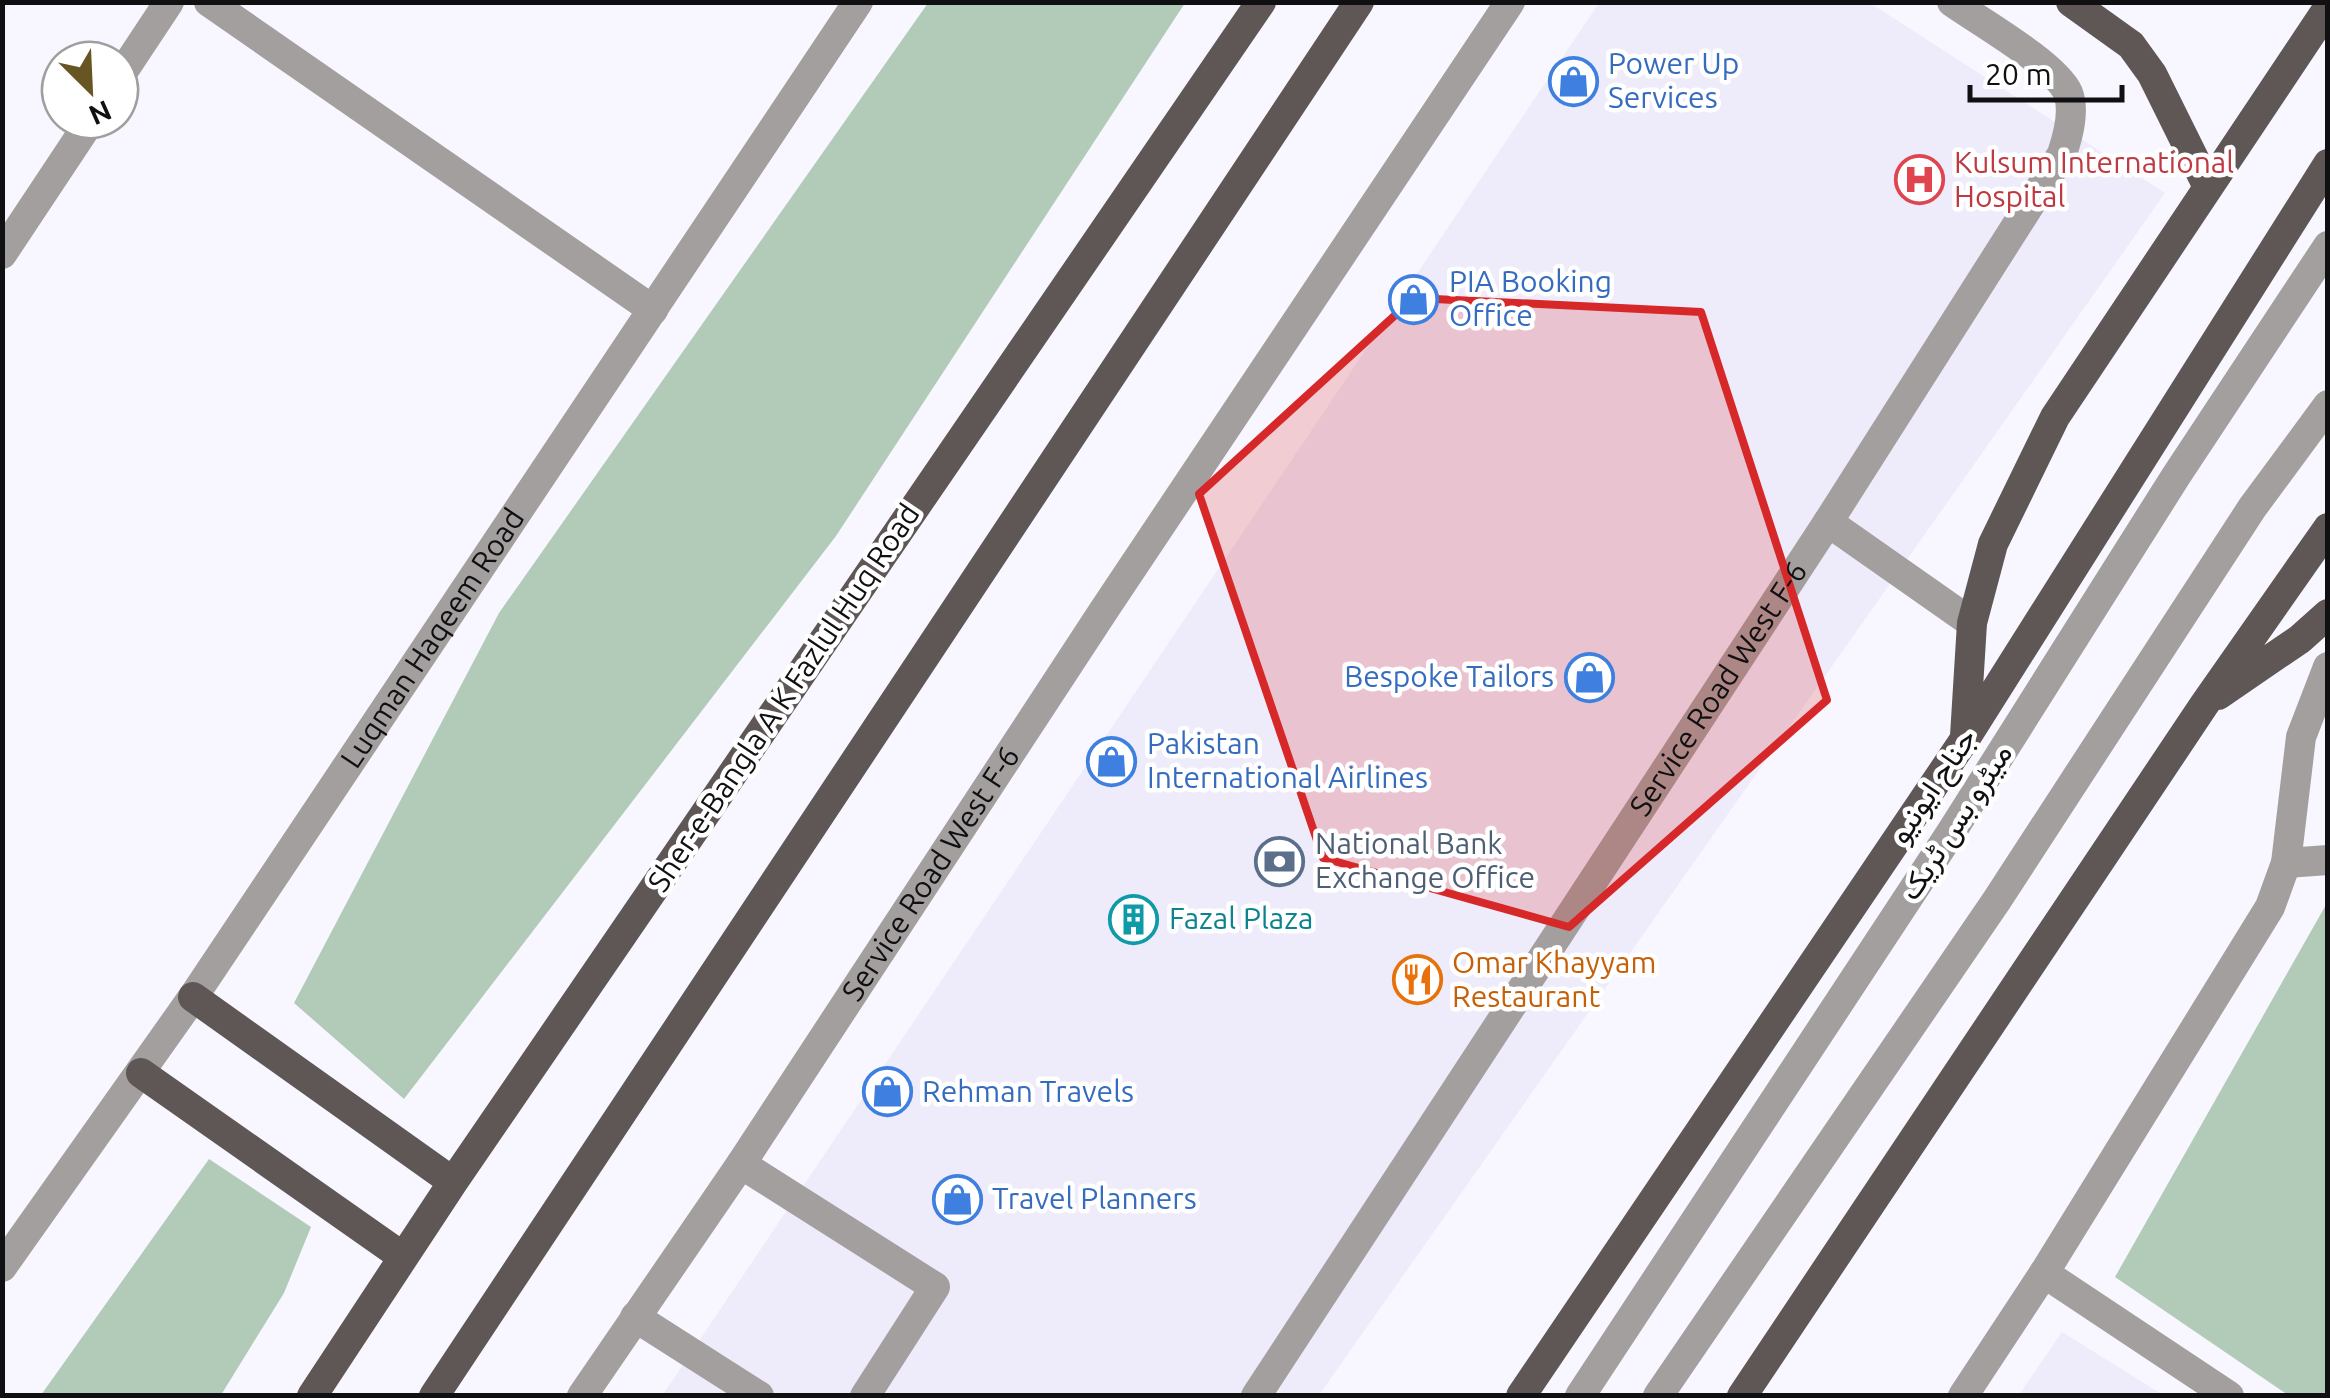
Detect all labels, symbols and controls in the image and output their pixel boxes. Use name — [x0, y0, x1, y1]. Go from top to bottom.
north arrow — [40, 40, 140, 140]
scale bar — [1970, 40, 2122, 102]
place label: Power Up Services — [1608, 46, 1739, 114]
shop icon: Power Up Services — [1547, 55, 1599, 107]
text: 20 m — [1985, 57, 2052, 91]
text: N — [85, 95, 116, 132]
place label: Kulsum International Hospital — [1954, 145, 2234, 213]
hospital icon: Kulsum International Hospital — [1893, 154, 1945, 206]
place label: PIA Booking Office — [1449, 264, 1612, 332]
shop icon: PIA Booking Office — [1388, 273, 1440, 325]
street label: Sher-e-Bangla A K Fazlul Huq Road — [640, 497, 926, 898]
street label: Luqman Haqeem Road — [333, 502, 530, 774]
street label: Service Road West F-6 — [1622, 555, 1813, 822]
shop icon: Bespoke Tailors — [1563, 651, 1615, 703]
place label: Bespoke Tailors — [1344, 659, 1554, 693]
street label: جناح ایونیو — [1882, 722, 1986, 851]
place label: Pakistan International Airlines — [1147, 726, 1428, 794]
shop icon: Pakistan International Airlines — [1086, 735, 1138, 787]
street label: میٹرو بس ٹریک — [1892, 737, 2020, 907]
street label: Service Road West F-6 — [835, 740, 1026, 1007]
place label: National Bank Exchange Office — [1315, 826, 1535, 894]
bank icon: National Bank Exchange Office — [1254, 835, 1306, 887]
building icon: Fazal Plaza — [1108, 893, 1160, 945]
place label: Fazal Plaza — [1169, 901, 1313, 935]
place label: Omar Khayyam Restaurant — [1452, 945, 1656, 1013]
restaurant icon: Omar Khayyam Restaurant — [1391, 954, 1443, 1006]
shop icon: Rehman Travels — [861, 1066, 913, 1118]
place label: Rehman Travels — [922, 1074, 1134, 1108]
shop icon: Travel Planners — [931, 1173, 983, 1225]
place label: Travel Planners — [992, 1181, 1197, 1215]

